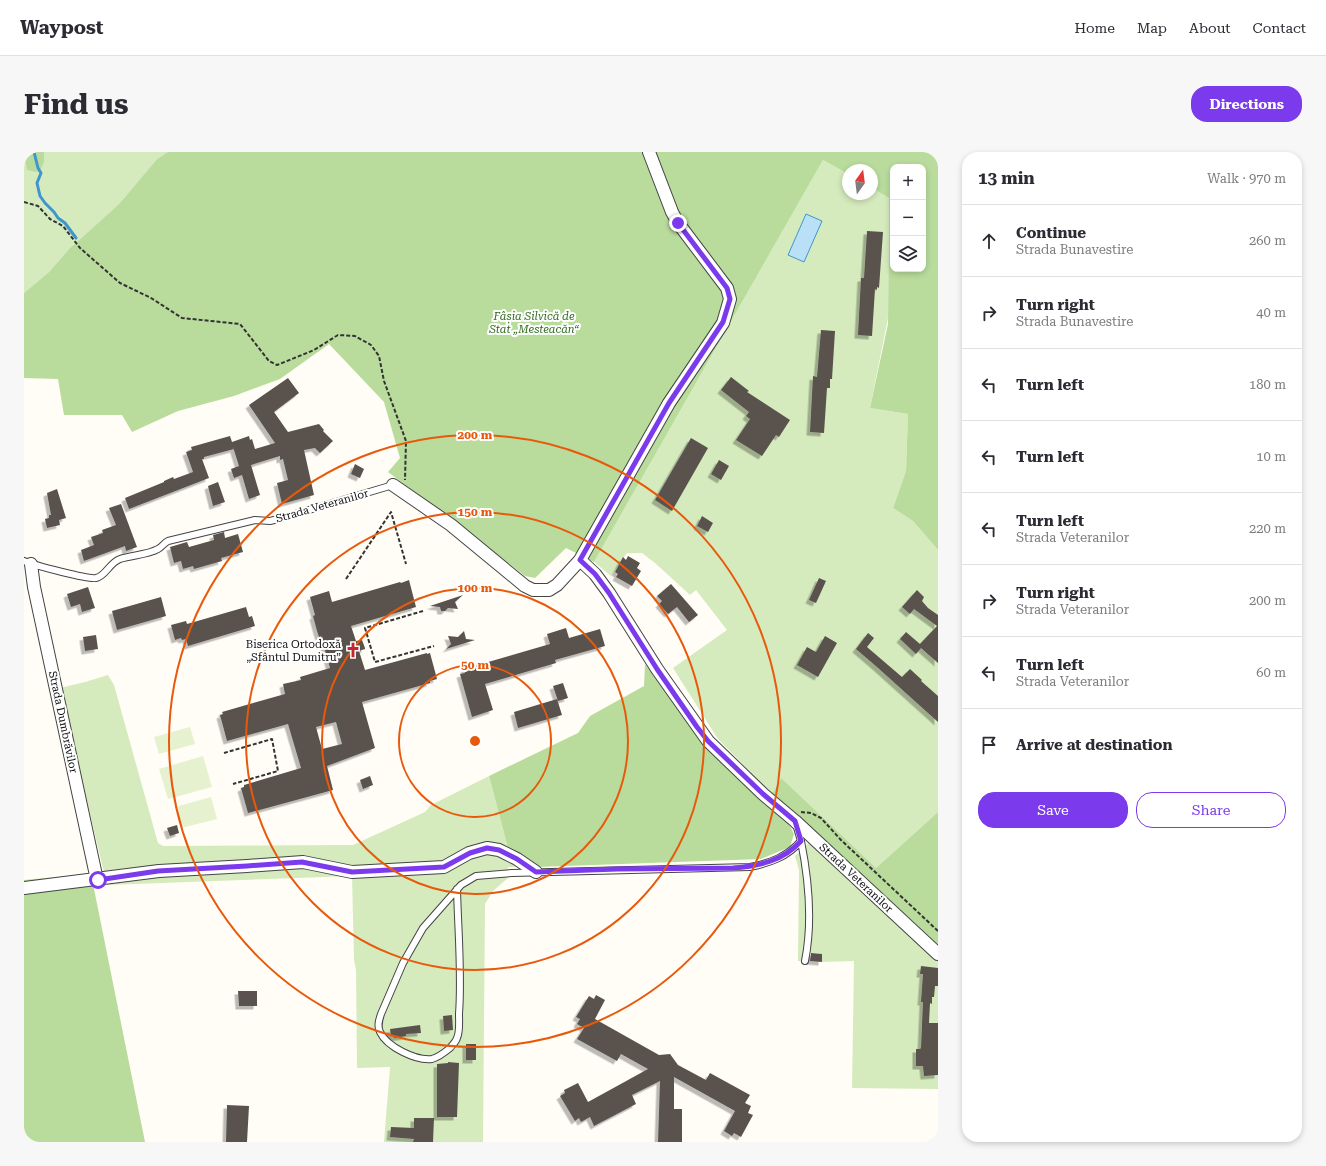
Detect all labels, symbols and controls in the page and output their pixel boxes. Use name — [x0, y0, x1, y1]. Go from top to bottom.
text: Waypost — [20, 16, 103, 39]
text: Home — [1074, 20, 1115, 36]
text: Map — [1137, 20, 1167, 36]
text: About — [1189, 20, 1231, 36]
text: Contact — [1253, 20, 1306, 36]
button: Directions — [1191, 86, 1302, 122]
text: Find us — [24, 88, 128, 121]
north arrow — [842, 164, 878, 200]
map controls — [890, 164, 926, 272]
button: + — [890, 164, 926, 200]
text: 13 min — [978, 168, 1035, 188]
text: Walk · 970 m — [1207, 171, 1286, 186]
button: − — [890, 200, 926, 236]
route end — [669, 214, 687, 232]
text: Continue — [1016, 224, 1086, 242]
icon: ahead — [978, 230, 1000, 252]
text: 260 m — [1249, 233, 1286, 248]
button: layers — [890, 236, 926, 272]
text: Strada Bunavestire — [1016, 242, 1133, 257]
text: Turn right — [1016, 296, 1095, 314]
icon: right — [978, 302, 1000, 324]
text: 40 m — [1256, 305, 1286, 320]
park label: Fâșia Silvică de Stat „Mesteacăn“ — [488, 310, 579, 336]
text: Strada Bunavestire — [1016, 314, 1133, 329]
icon: left — [978, 374, 1000, 396]
text: Turn left — [1016, 376, 1084, 394]
text: 180 m — [1249, 377, 1286, 392]
text: 200 m — [458, 428, 493, 442]
icon: left — [978, 446, 1000, 468]
text: Turn left — [1016, 448, 1084, 466]
text: 10 m — [1256, 449, 1286, 464]
street label: Strada Veteranilor — [274, 486, 370, 525]
text: 150 m — [458, 505, 493, 519]
text: Turn left — [1016, 512, 1084, 530]
icon: left — [978, 518, 1000, 540]
text: 220 m — [1249, 521, 1286, 536]
text: Strada Veteranilor — [1016, 530, 1129, 545]
text: 100 m — [458, 581, 493, 595]
text: Turn right — [1016, 584, 1095, 602]
icon: right — [978, 590, 1000, 612]
text: 200 m — [1249, 593, 1286, 608]
text: Strada Veteranilor — [1016, 602, 1129, 617]
place label: Biserica Ortodoxă „Sfântul Dumitru” — [246, 638, 341, 664]
church icon: Biserica Ortodoxă „Sfântul Dumitru” — [344, 641, 362, 659]
text: Turn left — [1016, 656, 1084, 674]
text: 50 m — [461, 658, 489, 672]
icon: left — [978, 662, 1000, 684]
text: 60 m — [1256, 665, 1286, 680]
street label: Strada Dumbrăvilor — [46, 670, 80, 775]
text: Strada Veteranilor — [1016, 674, 1129, 689]
centre of rings — [468, 734, 482, 748]
icon: arrive — [978, 734, 1000, 756]
text: Arrive at destination — [1016, 736, 1172, 754]
button: Save — [978, 792, 1128, 828]
button: Share — [1136, 792, 1286, 828]
street label: Strada Veteranilor — [817, 841, 896, 916]
route start — [89, 871, 107, 889]

